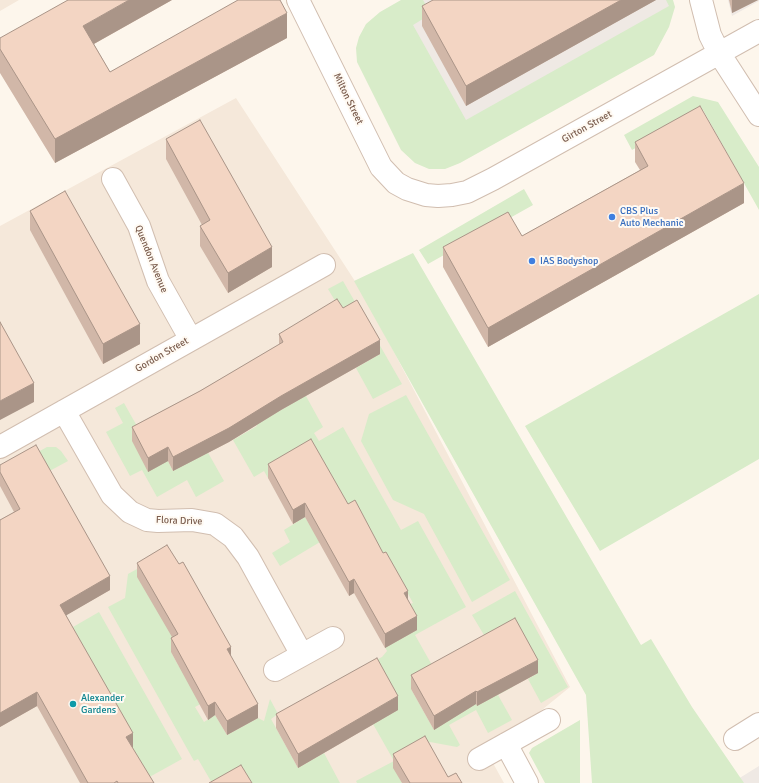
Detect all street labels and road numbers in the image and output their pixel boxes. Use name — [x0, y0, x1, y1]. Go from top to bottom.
street label: Milton Street — [330, 71, 366, 127]
street label: Girton Street — [560, 108, 614, 146]
street label: Quendon Avenue — [132, 223, 170, 295]
street label: Gordon Street — [133, 335, 191, 375]
street label: Flora Drive — [156, 514, 202, 528]

